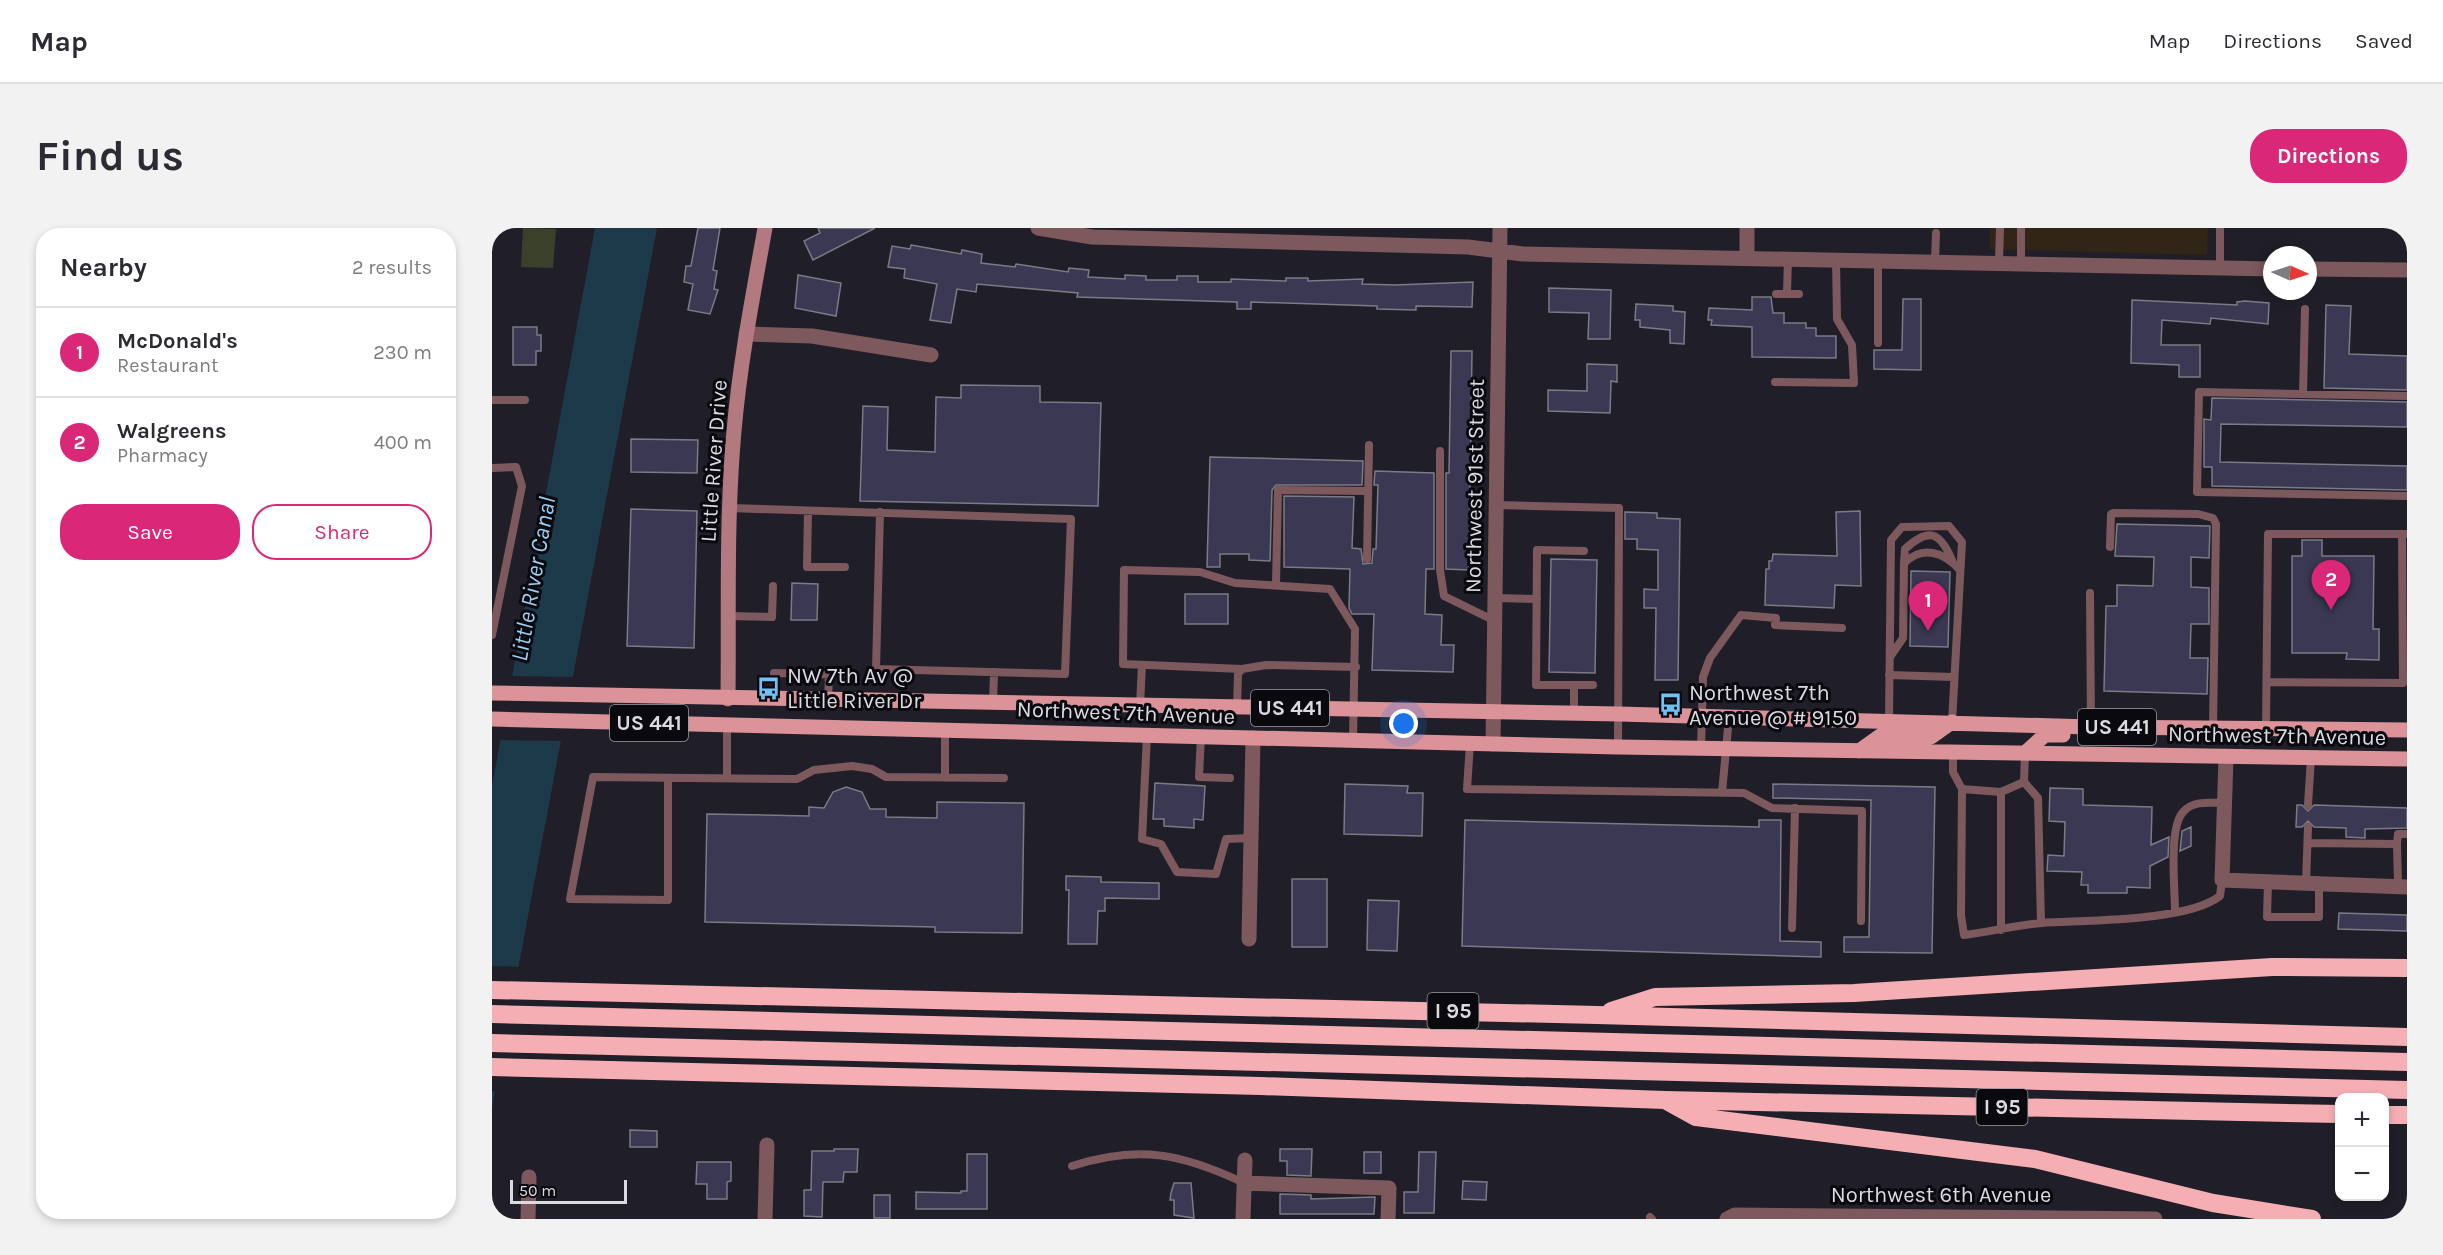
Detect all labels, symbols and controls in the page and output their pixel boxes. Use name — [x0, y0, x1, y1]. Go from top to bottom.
text: Map — [30, 25, 88, 58]
text: Map — [2149, 29, 2190, 53]
text: Directions — [2223, 29, 2322, 53]
text: Saved — [2355, 29, 2413, 53]
button: Directions — [2250, 129, 2407, 183]
text: Find us — [36, 131, 184, 181]
north arrow — [2263, 246, 2317, 300]
text: Nearby — [60, 252, 147, 283]
text: 2 results — [352, 256, 432, 279]
text: McDonald's — [117, 328, 238, 354]
text: 1 — [76, 341, 83, 364]
text: 230 m — [373, 341, 432, 364]
text: Restaurant — [117, 354, 219, 377]
street label: Little River Drive — [695, 379, 733, 543]
street label: Northwest 91st Street — [1460, 379, 1490, 593]
text: Walgreens — [117, 418, 227, 444]
text: 2 — [73, 431, 86, 454]
text: 400 m — [374, 431, 432, 454]
text: Pharmacy — [117, 444, 208, 467]
water label: Little River Canal — [505, 494, 561, 664]
button: Save — [60, 504, 240, 560]
button: Share — [252, 504, 432, 560]
pin: 2 — [2312, 560, 2350, 610]
pin: 1 — [1908, 582, 1948, 631]
place label: NW 7th Av @ Little River Dr — [787, 663, 921, 714]
bus stop icon: NW 7th Av @ Little River Dr — [756, 675, 782, 701]
place label: Northwest 7th Avenue @ # 9150 — [1689, 680, 1857, 731]
road number: US 441 — [1251, 690, 1329, 726]
bus stop icon: Northwest 7th Avenue @ # 9150 — [1658, 692, 1684, 718]
street label: Northwest 7th Avenue — [1016, 696, 1236, 730]
road number: US 441 — [610, 705, 688, 741]
your location — [1389, 709, 1418, 738]
road number: US 441 — [2078, 709, 2156, 745]
street label: Northwest 7th Avenue — [2168, 721, 2386, 751]
road number: I 95 — [1428, 993, 1478, 1029]
road number: I 95 — [1976, 1089, 2028, 1125]
map controls — [2335, 1093, 2389, 1201]
button: + — [2335, 1093, 2389, 1147]
button: − — [2335, 1147, 2389, 1201]
scale bar — [510, 1177, 627, 1204]
text: 50 m — [519, 1181, 556, 1200]
street label: Northwest 6th Avenue — [1831, 1182, 2051, 1208]

